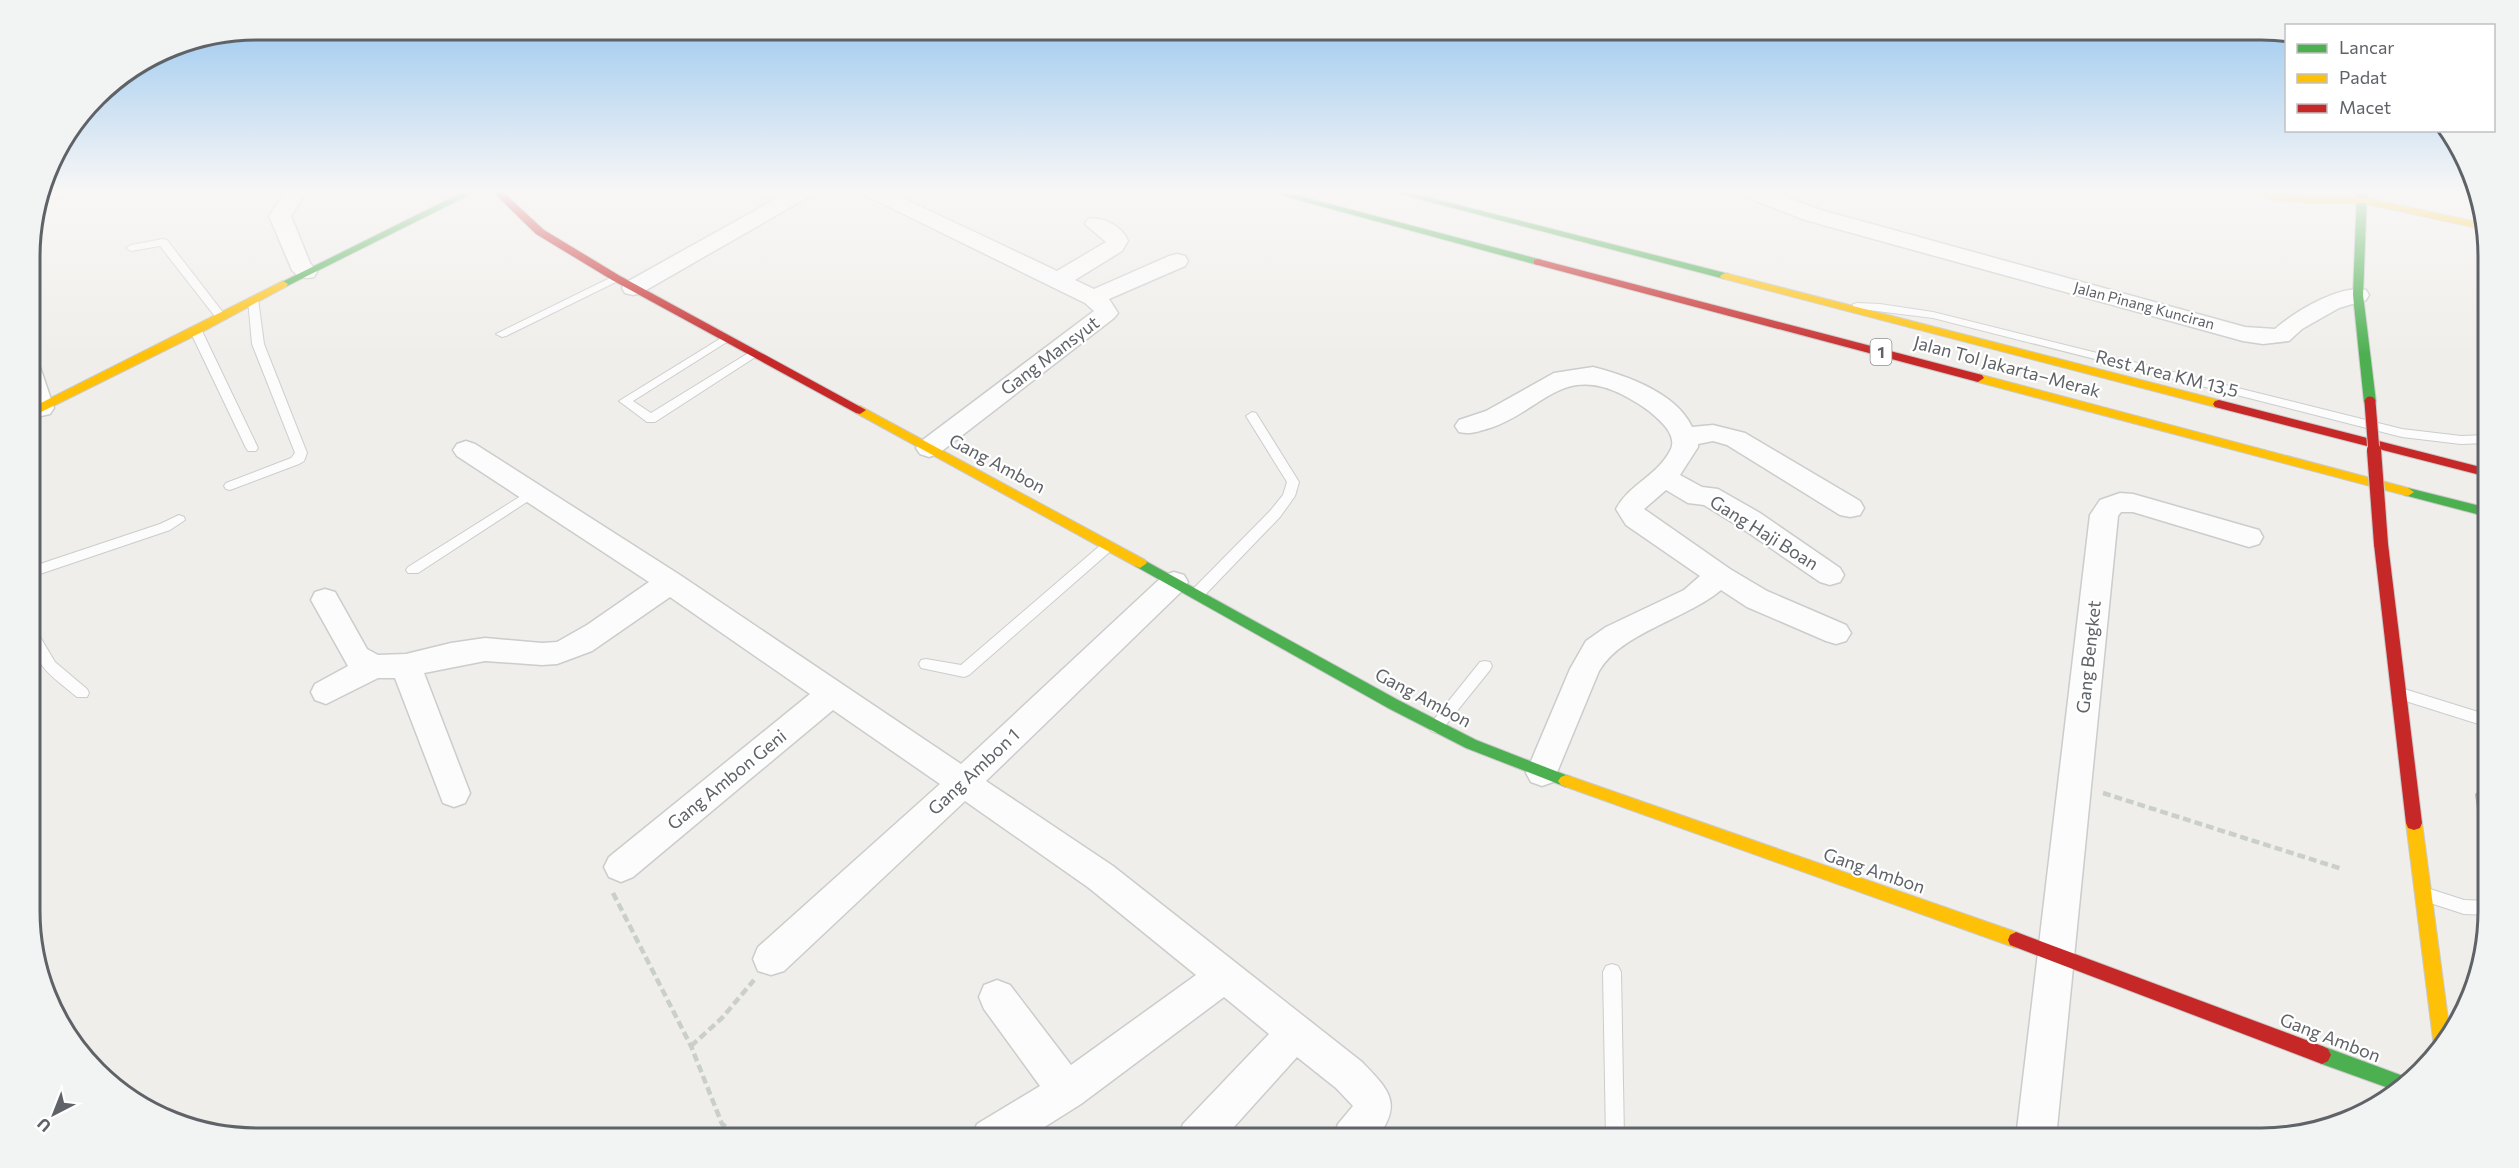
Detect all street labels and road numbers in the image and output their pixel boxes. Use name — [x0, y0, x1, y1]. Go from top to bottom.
street label: Jalan Pinang Kunciran — [2072, 278, 2217, 332]
street label: Gang Mansyut — [996, 311, 1103, 399]
street label: Jalan Tol Jakarta–Merak — [1911, 330, 2103, 402]
road number: 1 — [1870, 339, 1892, 365]
street label: Rest Area KM 13,5 — [2094, 345, 2241, 401]
street label: Gang Ambon — [946, 429, 1049, 498]
street label: Gang Haji Boan — [1706, 490, 1823, 574]
street label: Gang Bengket — [2071, 599, 2105, 714]
street label: Gang Ambon — [1372, 663, 1475, 732]
street label: Gang Ambon 1 — [923, 723, 1024, 819]
street label: Gang Ambon Geni — [662, 724, 790, 834]
street label: Gang Ambon — [1821, 842, 1928, 898]
street label: Gang Ambon — [2277, 1008, 2384, 1066]

